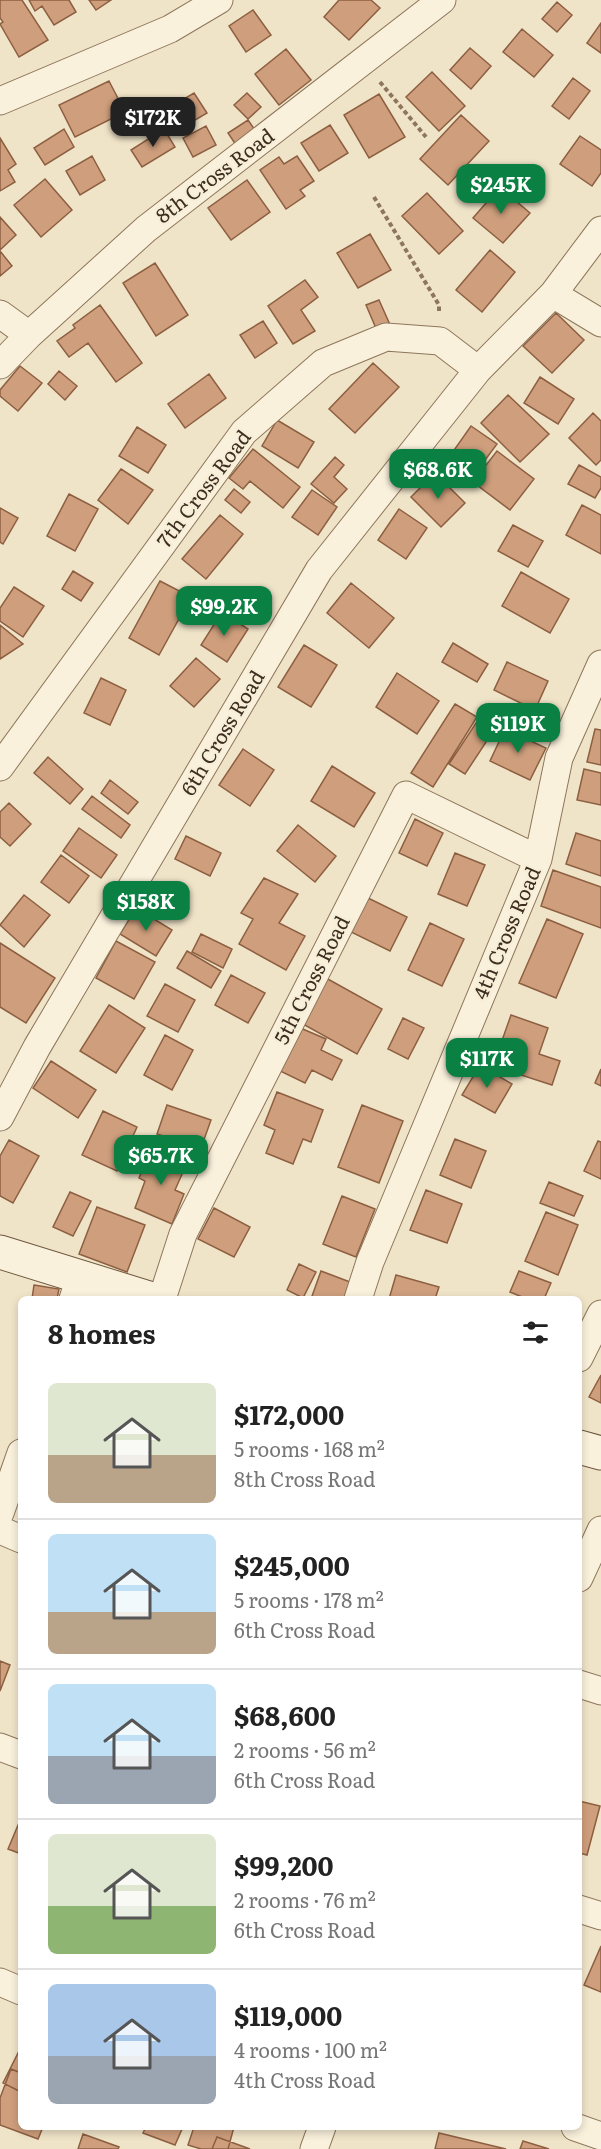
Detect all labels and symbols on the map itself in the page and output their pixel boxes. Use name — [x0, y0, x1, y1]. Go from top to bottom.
pin: $172K — [111, 97, 195, 148]
street label: 8th Cross Road — [148, 120, 279, 229]
pin: $245K — [459, 164, 543, 215]
street label: 7th Cross Road — [148, 423, 257, 553]
pin: $68.6K — [389, 449, 487, 500]
pin: $99.2K — [175, 586, 273, 637]
street label: 6th Cross Road — [172, 664, 271, 800]
pin: $119K — [476, 703, 560, 754]
street label: 4th Cross Road — [464, 861, 547, 1003]
pin: $158K — [104, 881, 188, 932]
street label: 5th Cross Road — [265, 910, 356, 1049]
pin: $117K — [445, 1038, 529, 1089]
pin: $65.7K — [112, 1135, 210, 1186]

